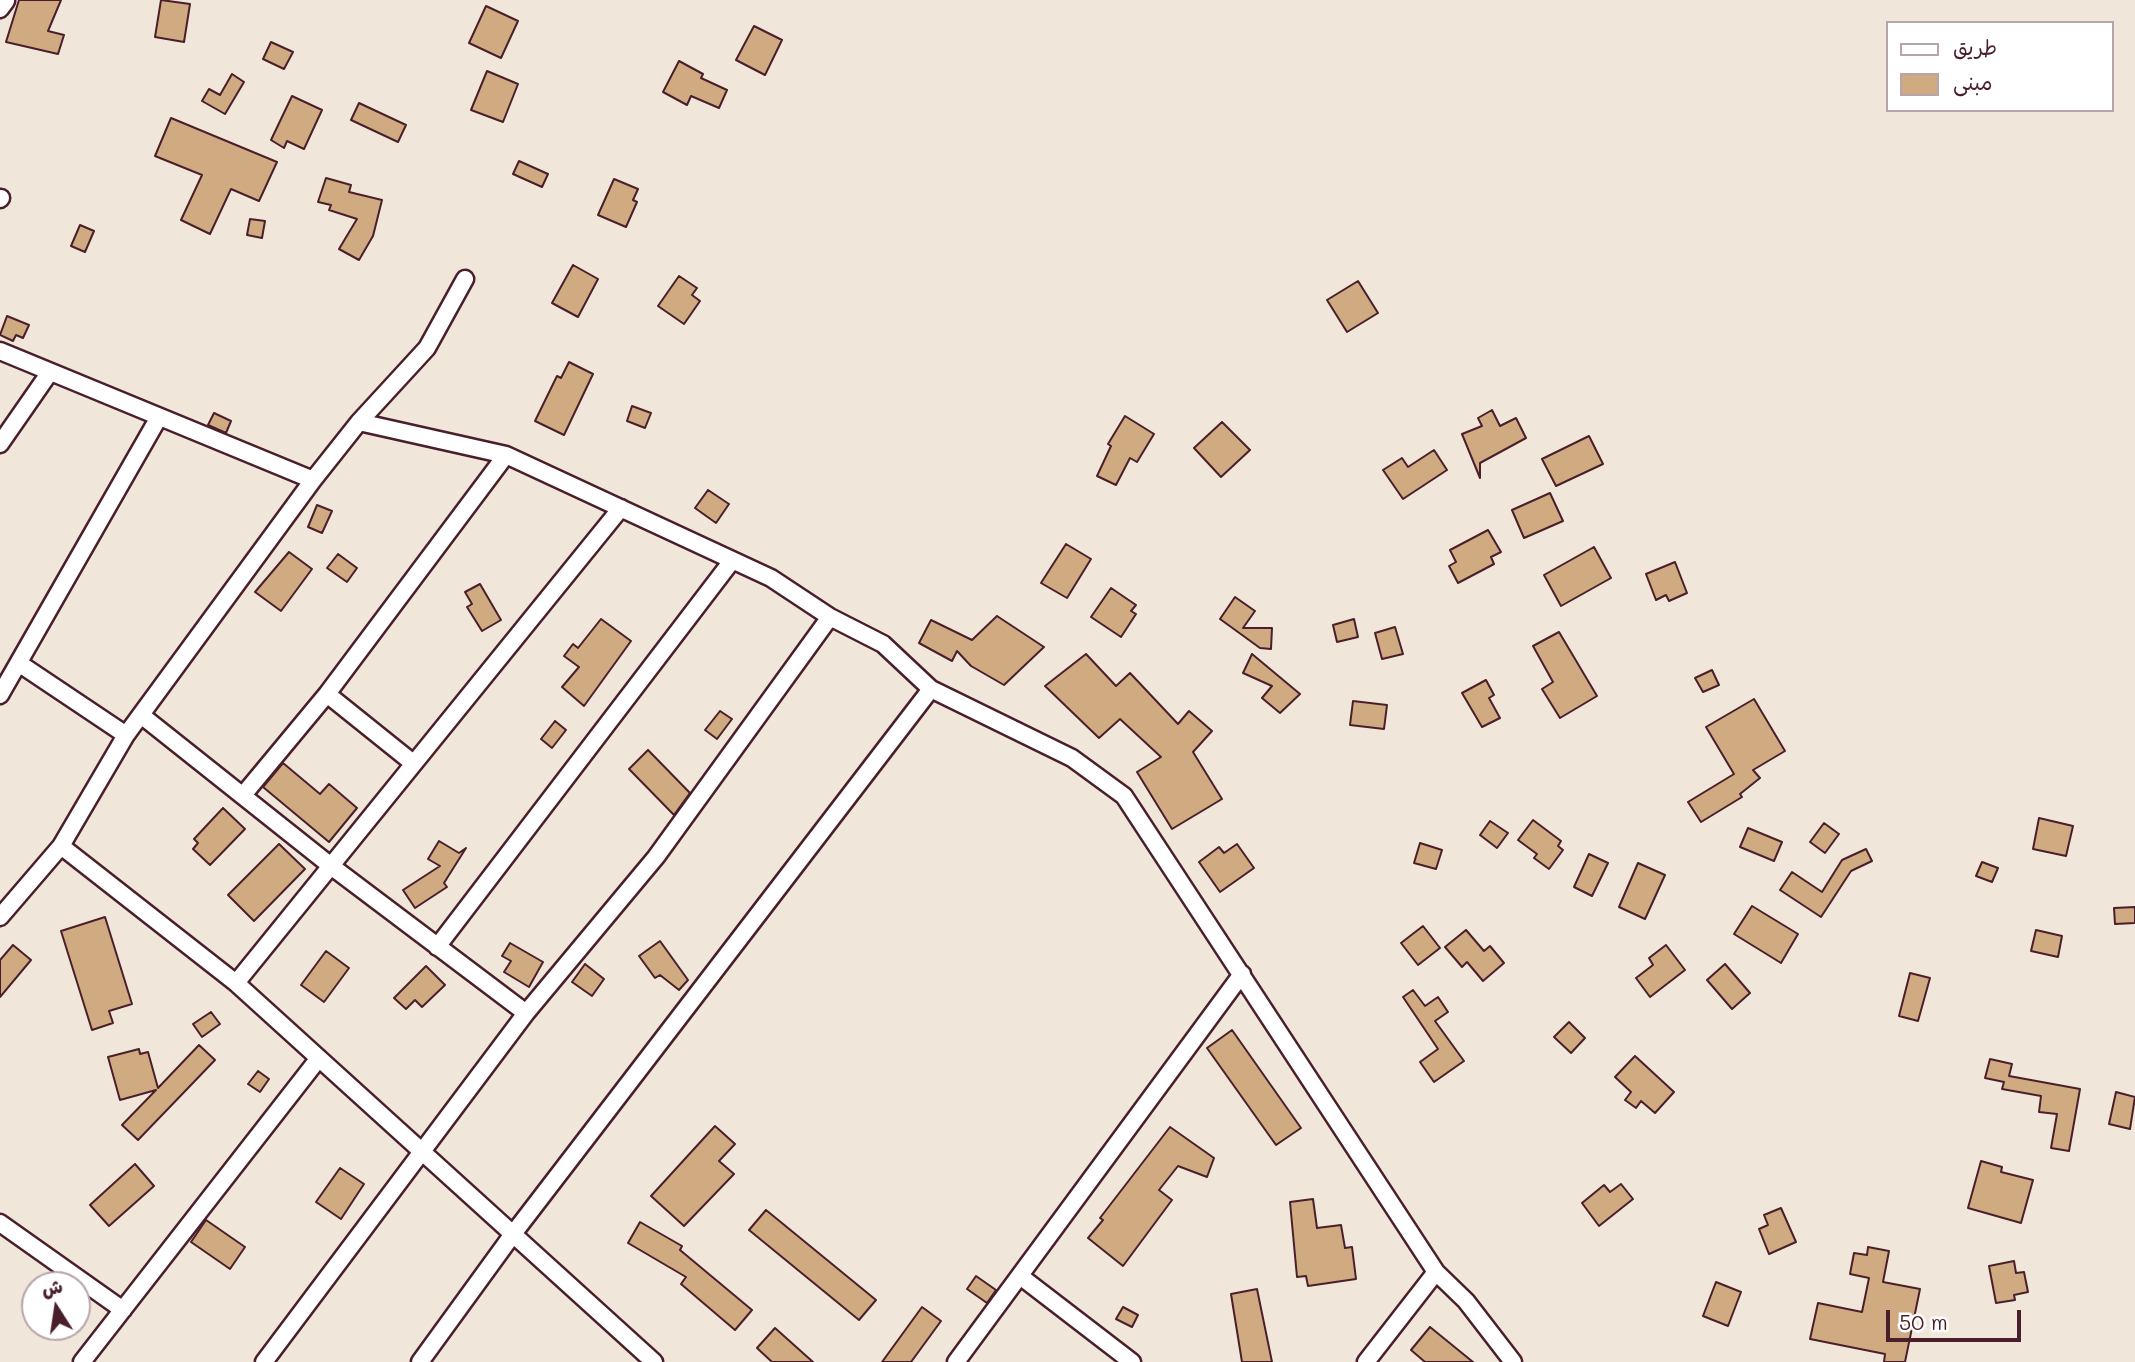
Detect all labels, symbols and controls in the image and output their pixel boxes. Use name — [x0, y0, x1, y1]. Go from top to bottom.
legend — [1886, 21, 2114, 112]
text: طريق — [1953, 33, 1997, 60]
text: مبنى — [1953, 68, 1992, 95]
north arrow — [21, 1271, 91, 1341]
text: ش — [39, 1273, 65, 1301]
scale bar — [1890, 1296, 2025, 1340]
text: 50 m — [1899, 1308, 1948, 1335]

